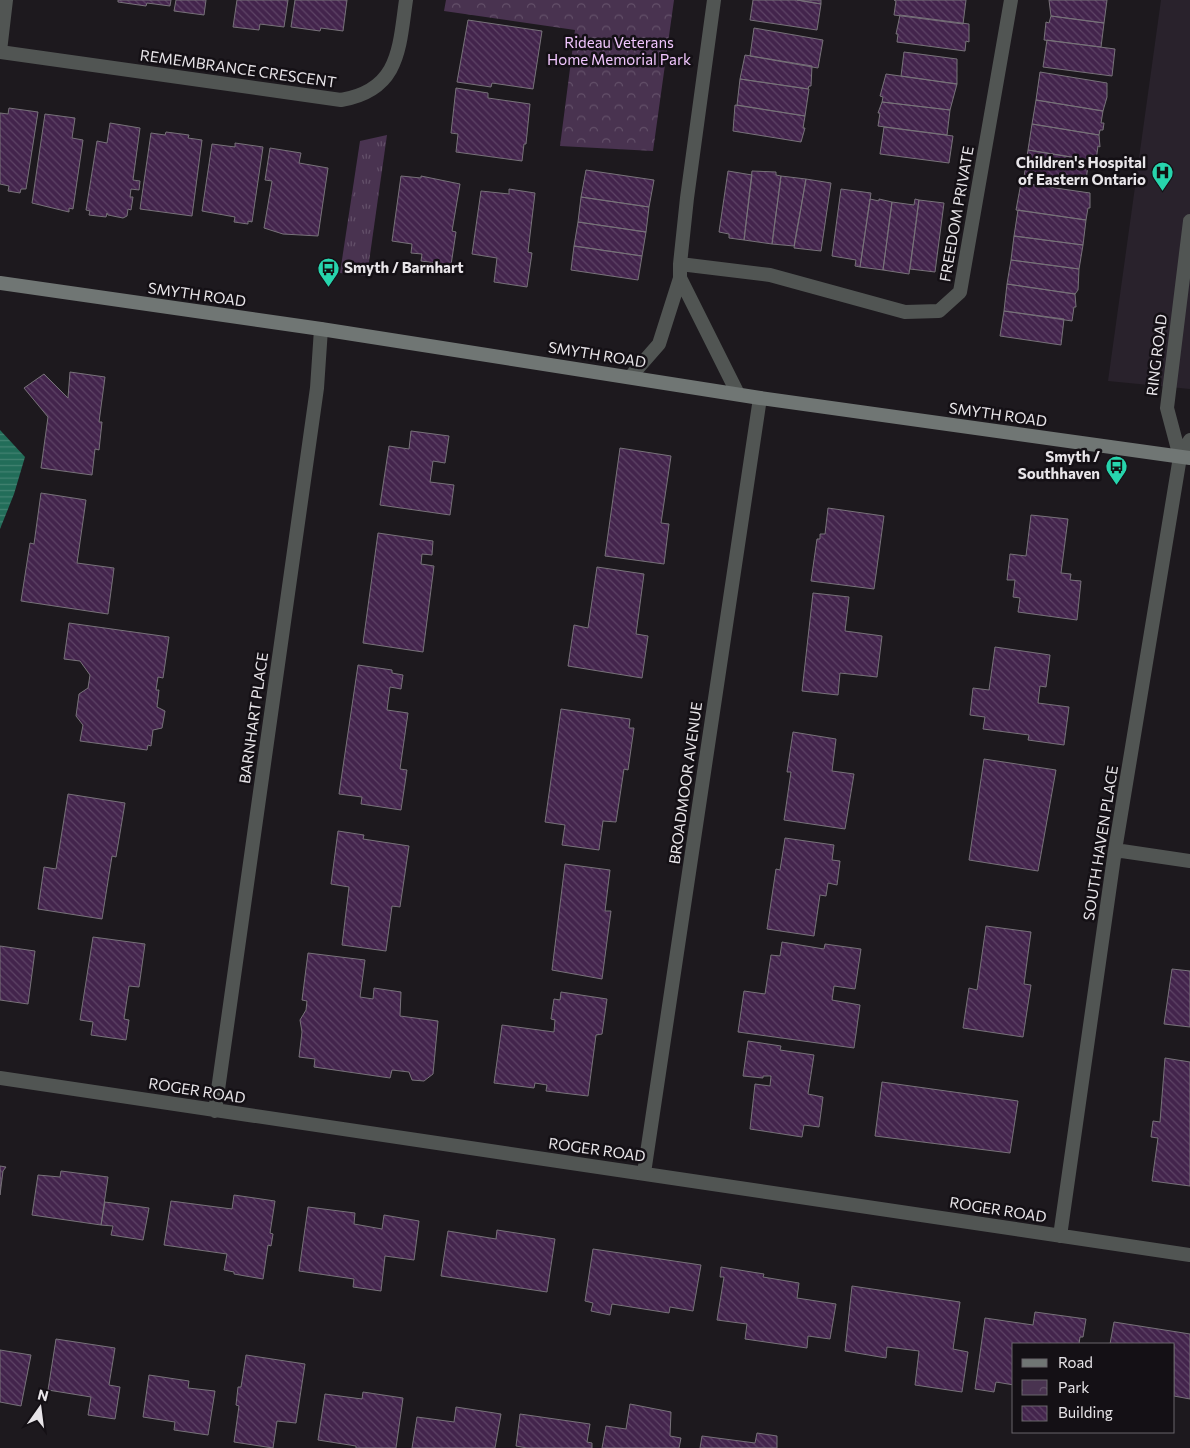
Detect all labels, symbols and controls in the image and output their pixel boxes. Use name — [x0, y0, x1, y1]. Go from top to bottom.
park label: Rideau Veterans Home Memorial Park — [547, 33, 691, 68]
street label: REMEMBRANCE CRESCENT — [139, 45, 338, 91]
street label: FREEDOM PRIVATE — [935, 145, 977, 283]
place label: Children's Hospital of Eastern Ontario — [1016, 153, 1146, 188]
hospital icon: Children's Hospital of Eastern Ontario — [1150, 160, 1174, 191]
bus stop icon: Smyth / Barnhart — [316, 256, 340, 287]
place label: Smyth / Barnhart — [344, 258, 464, 276]
street label: SMYTH ROAD — [147, 278, 247, 310]
street label: RING ROAD — [1142, 313, 1170, 397]
street label: SMYTH ROAD — [547, 337, 647, 371]
street label: SMYTH ROAD — [948, 398, 1048, 430]
place label: Smyth / Southhaven — [1018, 447, 1100, 482]
bus stop icon: Smyth / Southhaven — [1104, 454, 1128, 485]
street label: BARNHART PLACE — [235, 651, 271, 785]
street label: BROADMOOR AVENUE — [665, 701, 705, 865]
street label: SOUTH HAVEN PLACE — [1079, 764, 1121, 922]
street label: ROGER ROAD — [147, 1073, 247, 1107]
street label: ROGER ROAD — [547, 1133, 647, 1165]
street label: ROGER ROAD — [948, 1192, 1048, 1226]
legend — [1012, 1343, 1175, 1433]
text: Road — [1058, 1353, 1093, 1371]
text: Park — [1058, 1378, 1089, 1396]
north arrow — [15, 1383, 65, 1433]
text: N — [36, 1385, 50, 1404]
text: Building — [1058, 1403, 1113, 1421]

